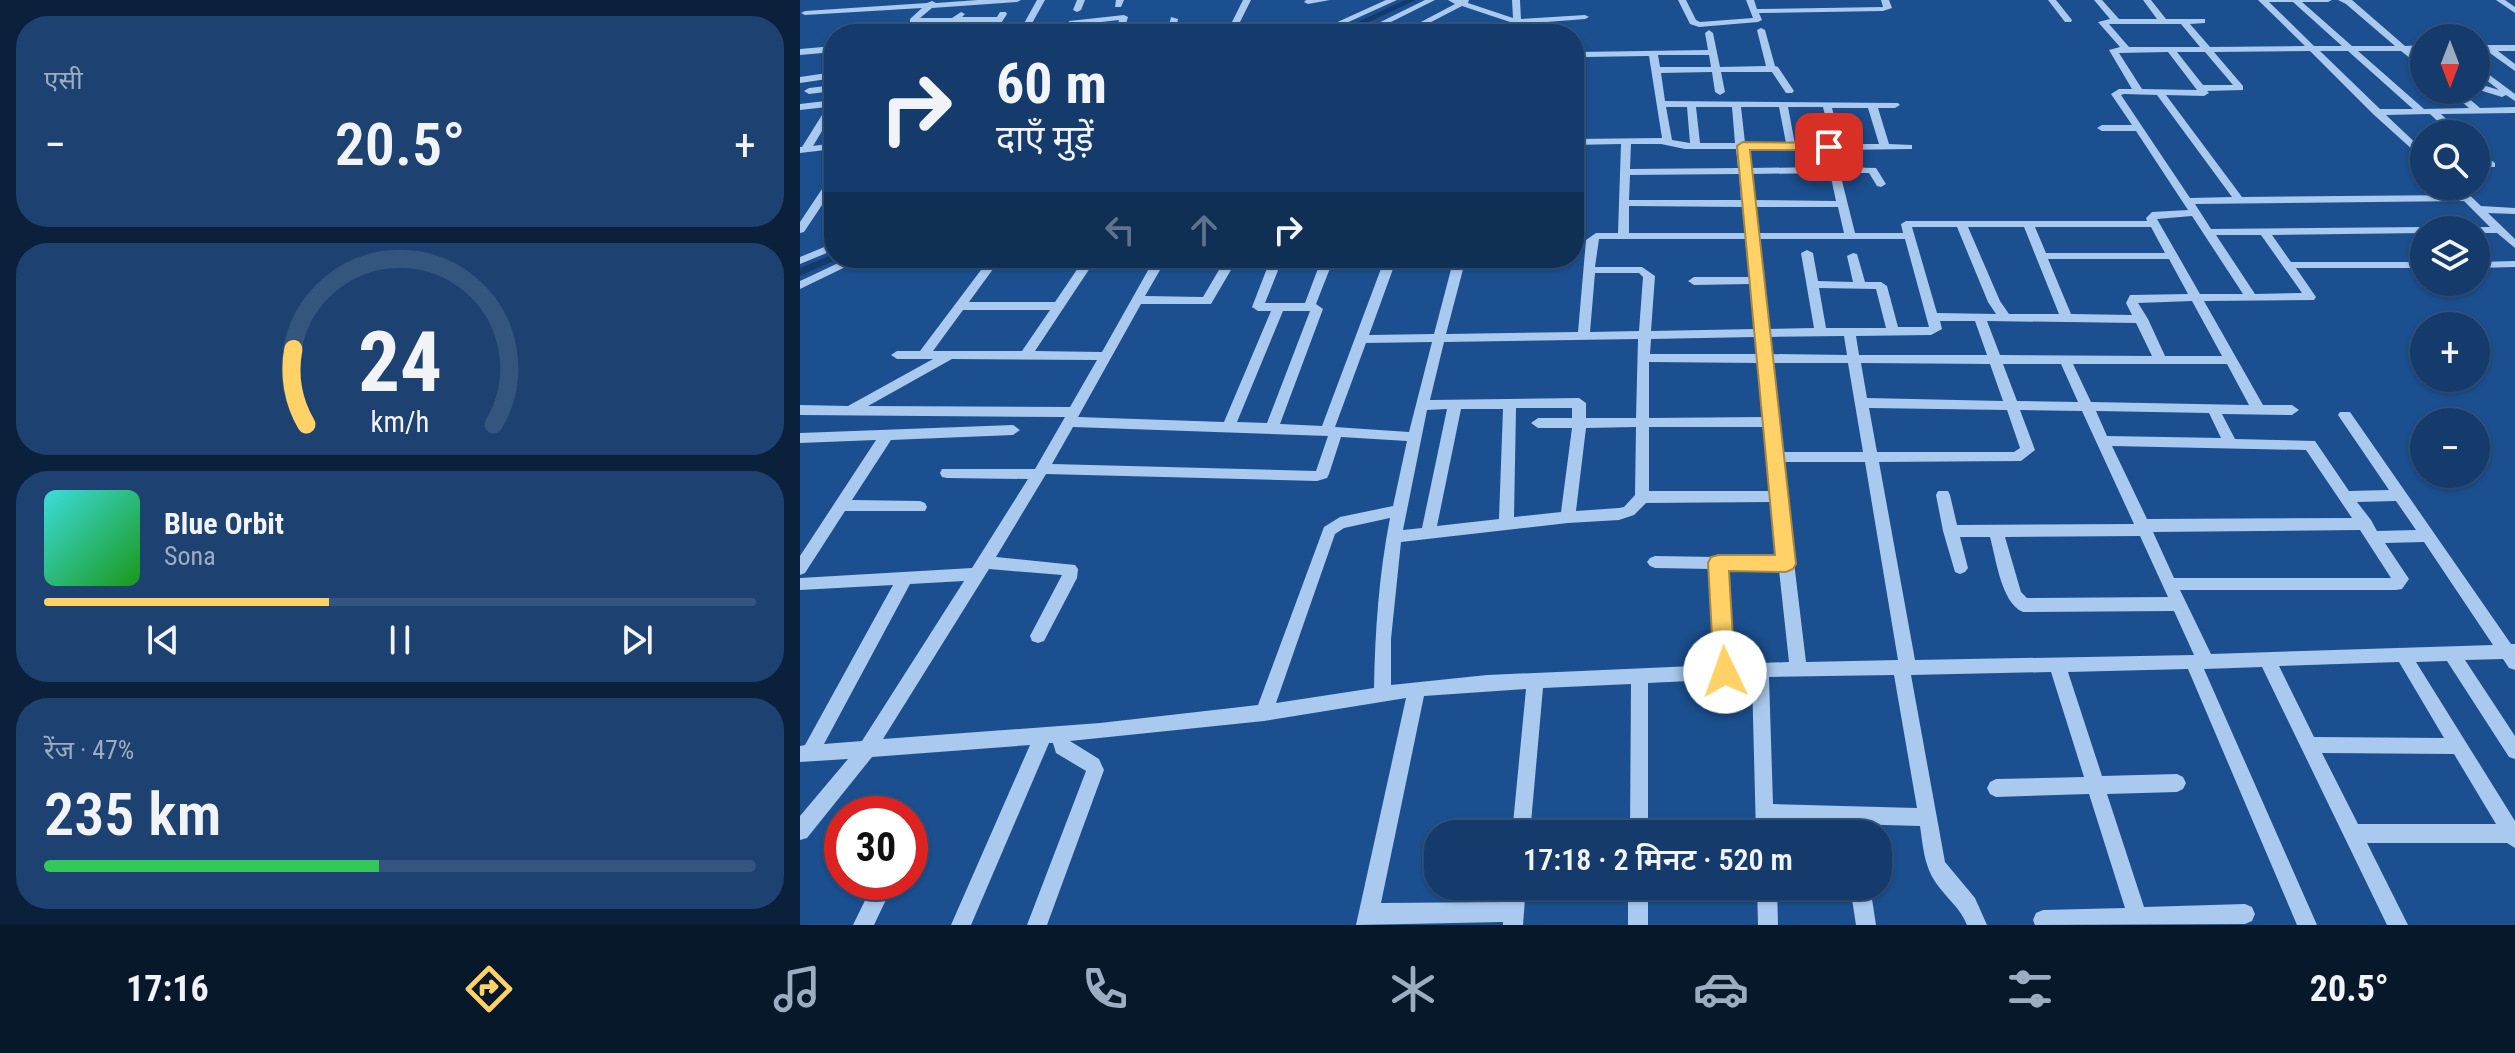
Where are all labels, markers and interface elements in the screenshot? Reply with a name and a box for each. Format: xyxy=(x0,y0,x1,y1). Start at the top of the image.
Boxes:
north arrow xyxy=(2410,24,2490,104)
map controls xyxy=(2410,24,2490,488)
text: 60 m xyxy=(996,51,1107,117)
icon: right xyxy=(864,56,968,160)
text: एसी xyxy=(44,65,83,95)
text: 20.5° xyxy=(335,109,465,180)
pin xyxy=(1795,113,1863,181)
text: दाएँ मुड़ें xyxy=(996,118,1093,160)
text: − xyxy=(44,119,66,171)
text: + xyxy=(734,119,756,171)
button: search xyxy=(2410,120,2490,200)
icon: arrive xyxy=(1807,125,1851,169)
icon: left xyxy=(1098,208,1142,252)
icon: ahead xyxy=(1182,208,1226,252)
icon: right xyxy=(1266,208,1310,252)
button: layers xyxy=(2410,216,2490,296)
button: + xyxy=(2410,312,2490,392)
text: 24 xyxy=(358,313,442,410)
text: km/h xyxy=(371,405,429,439)
button: − xyxy=(2410,408,2490,488)
text: Blue Orbit xyxy=(164,506,284,541)
text: Sona xyxy=(164,541,216,571)
icon: previous xyxy=(141,618,185,662)
icon: pause xyxy=(378,618,422,662)
icon: next xyxy=(615,618,659,662)
position arrow xyxy=(1683,630,1767,714)
text: रेंज · 47% xyxy=(44,735,134,765)
text: 235 km xyxy=(44,779,221,850)
speed limit sign: 30 xyxy=(824,796,928,900)
text: 17:18 · 2 मिनट · 520 m xyxy=(1523,842,1793,877)
icon: directions xyxy=(461,961,517,1017)
icon: music xyxy=(769,961,825,1017)
icon: phone xyxy=(1077,961,1133,1017)
icon: climate xyxy=(1385,961,1441,1017)
icon: car xyxy=(1693,961,1749,1017)
icon: filters xyxy=(2002,961,2058,1017)
text: 17:16 xyxy=(126,968,209,1010)
text: 20.5° xyxy=(2310,968,2389,1010)

